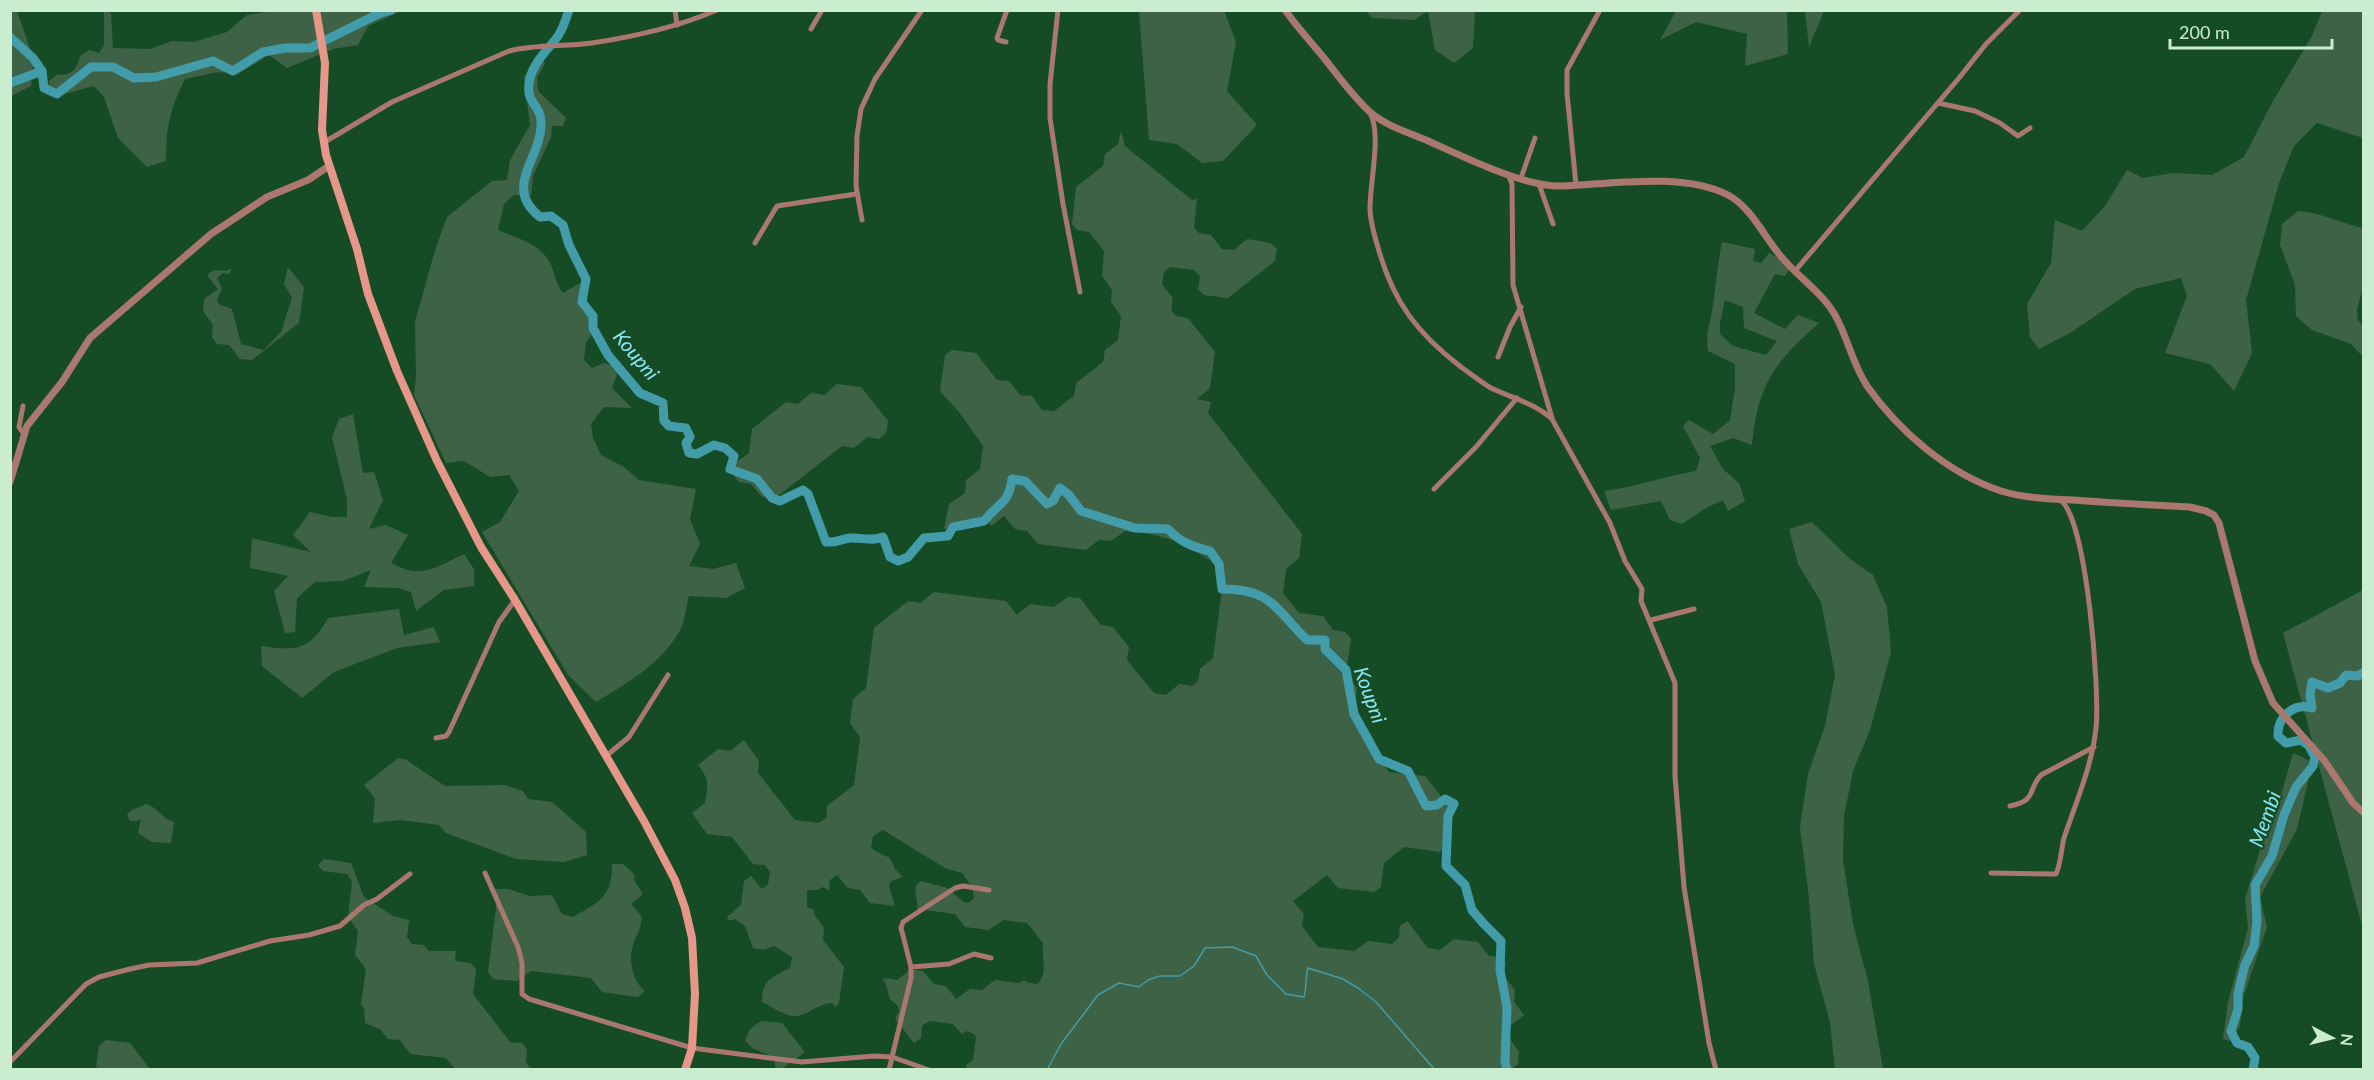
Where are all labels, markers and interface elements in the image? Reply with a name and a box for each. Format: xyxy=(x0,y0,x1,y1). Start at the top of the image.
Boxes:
scale bar xyxy=(2170,12,2332,50)
text: 200 m xyxy=(2179,21,2230,43)
water label: Koupni xyxy=(609,324,665,385)
water label: Koupni xyxy=(1350,663,1392,727)
water label: Membi xyxy=(2243,787,2285,850)
north arrow xyxy=(2302,1008,2362,1068)
text: N xyxy=(2337,1033,2358,1047)

